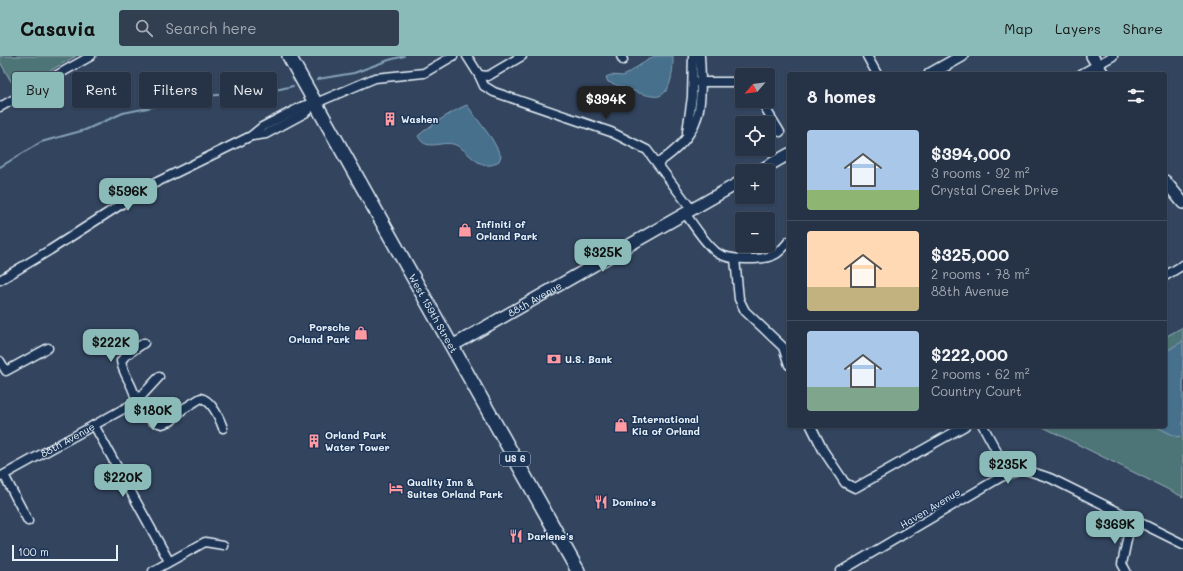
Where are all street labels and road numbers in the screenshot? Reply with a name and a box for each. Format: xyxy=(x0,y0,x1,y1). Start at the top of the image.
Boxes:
street label: West 159th Street xyxy=(406,271,461,355)
street label: 88th Avenue xyxy=(505,278,564,320)
street label: 88th Avenue xyxy=(38,419,97,460)
road number: US 6 xyxy=(500,452,530,466)
street label: Haven Avenue xyxy=(897,484,963,532)

